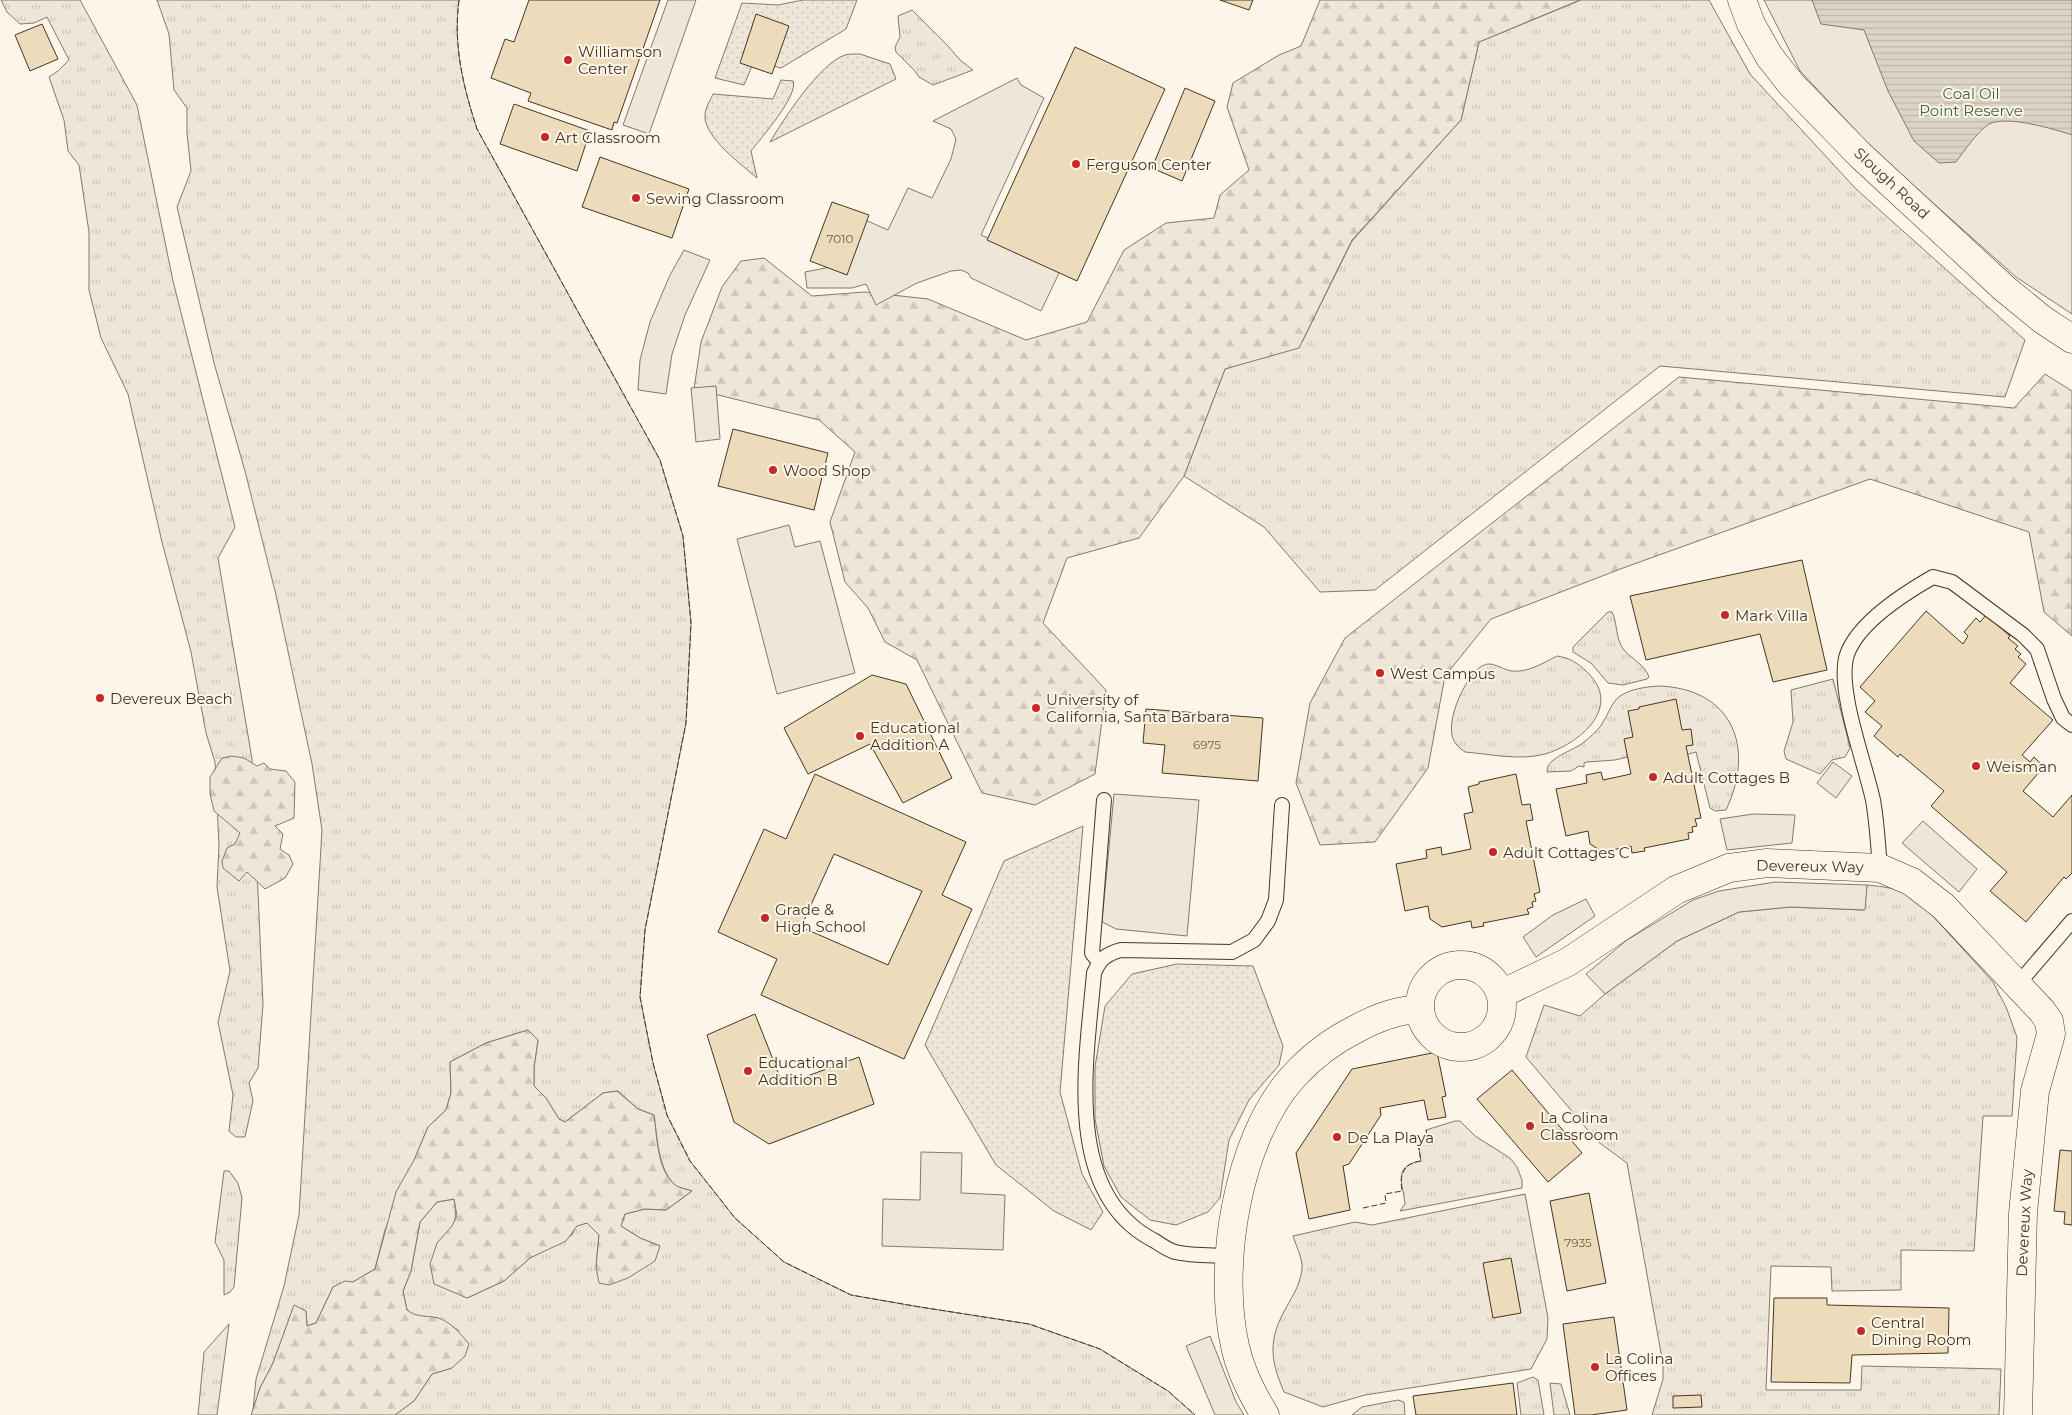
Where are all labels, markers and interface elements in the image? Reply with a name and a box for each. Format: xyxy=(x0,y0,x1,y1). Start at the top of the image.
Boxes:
place label: Williamson Center xyxy=(578,42,662,78)
marker: Williamson Center xyxy=(562,54,574,66)
park label: Coal Oil Point Reserve xyxy=(1919,84,2023,120)
place label: Art Classroom xyxy=(555,128,661,147)
marker: Art Classroom xyxy=(539,131,551,143)
street label: Slough Road xyxy=(1850,143,1934,223)
place label: Ferguson Center xyxy=(1086,155,1212,174)
marker: Ferguson Center xyxy=(1070,158,1082,170)
place label: Sewing Classroom xyxy=(646,189,784,208)
marker: Sewing Classroom xyxy=(630,192,642,204)
house number: 7010 xyxy=(826,231,854,246)
place label: Wood Shop xyxy=(783,461,871,480)
marker: Wood Shop xyxy=(767,464,779,476)
place label: Mark Villa xyxy=(1735,606,1808,625)
marker: Mark Villa xyxy=(1719,609,1731,621)
place label: West Campus xyxy=(1390,664,1495,683)
marker: West Campus xyxy=(1374,667,1386,679)
place label: Devereux Beach xyxy=(110,689,233,708)
place label: University of California, Santa Barbara xyxy=(1046,690,1230,726)
marker: Devereux Beach xyxy=(94,692,106,704)
marker: University of California, Santa Barbara xyxy=(1030,702,1042,714)
place label: Educational Addition A xyxy=(870,718,960,754)
marker: Educational Addition A xyxy=(854,730,866,742)
house number: 6975 xyxy=(1193,737,1221,752)
place label: Weisman xyxy=(1986,757,2057,776)
marker: Weisman xyxy=(1970,760,1982,772)
place label: Adult Cottages B xyxy=(1663,768,1790,787)
marker: Adult Cottages B xyxy=(1647,771,1659,783)
place label: Adult Cottages C xyxy=(1503,843,1630,862)
marker: Adult Cottages C xyxy=(1487,846,1499,858)
street label: Devereux Way xyxy=(1756,856,1865,876)
place label: Grade & High School xyxy=(775,900,866,936)
marker: Grade & High School xyxy=(759,912,771,924)
place label: Educational Addition B xyxy=(758,1053,848,1089)
marker: Educational Addition B xyxy=(742,1065,754,1077)
place label: La Colina Classroom xyxy=(1540,1108,1619,1144)
marker: La Colina Classroom xyxy=(1524,1120,1536,1132)
place label: De La Playa xyxy=(1347,1128,1434,1147)
marker: De La Playa xyxy=(1331,1131,1343,1143)
street label: Devereux Way xyxy=(2012,1168,2036,1277)
house number: 7935 xyxy=(1564,1235,1592,1250)
place label: Central Dining Room xyxy=(1871,1313,1972,1349)
marker: Central Dining Room xyxy=(1855,1325,1867,1337)
place label: La Colina Offices xyxy=(1605,1349,1673,1385)
marker: La Colina Offices xyxy=(1589,1361,1601,1373)

